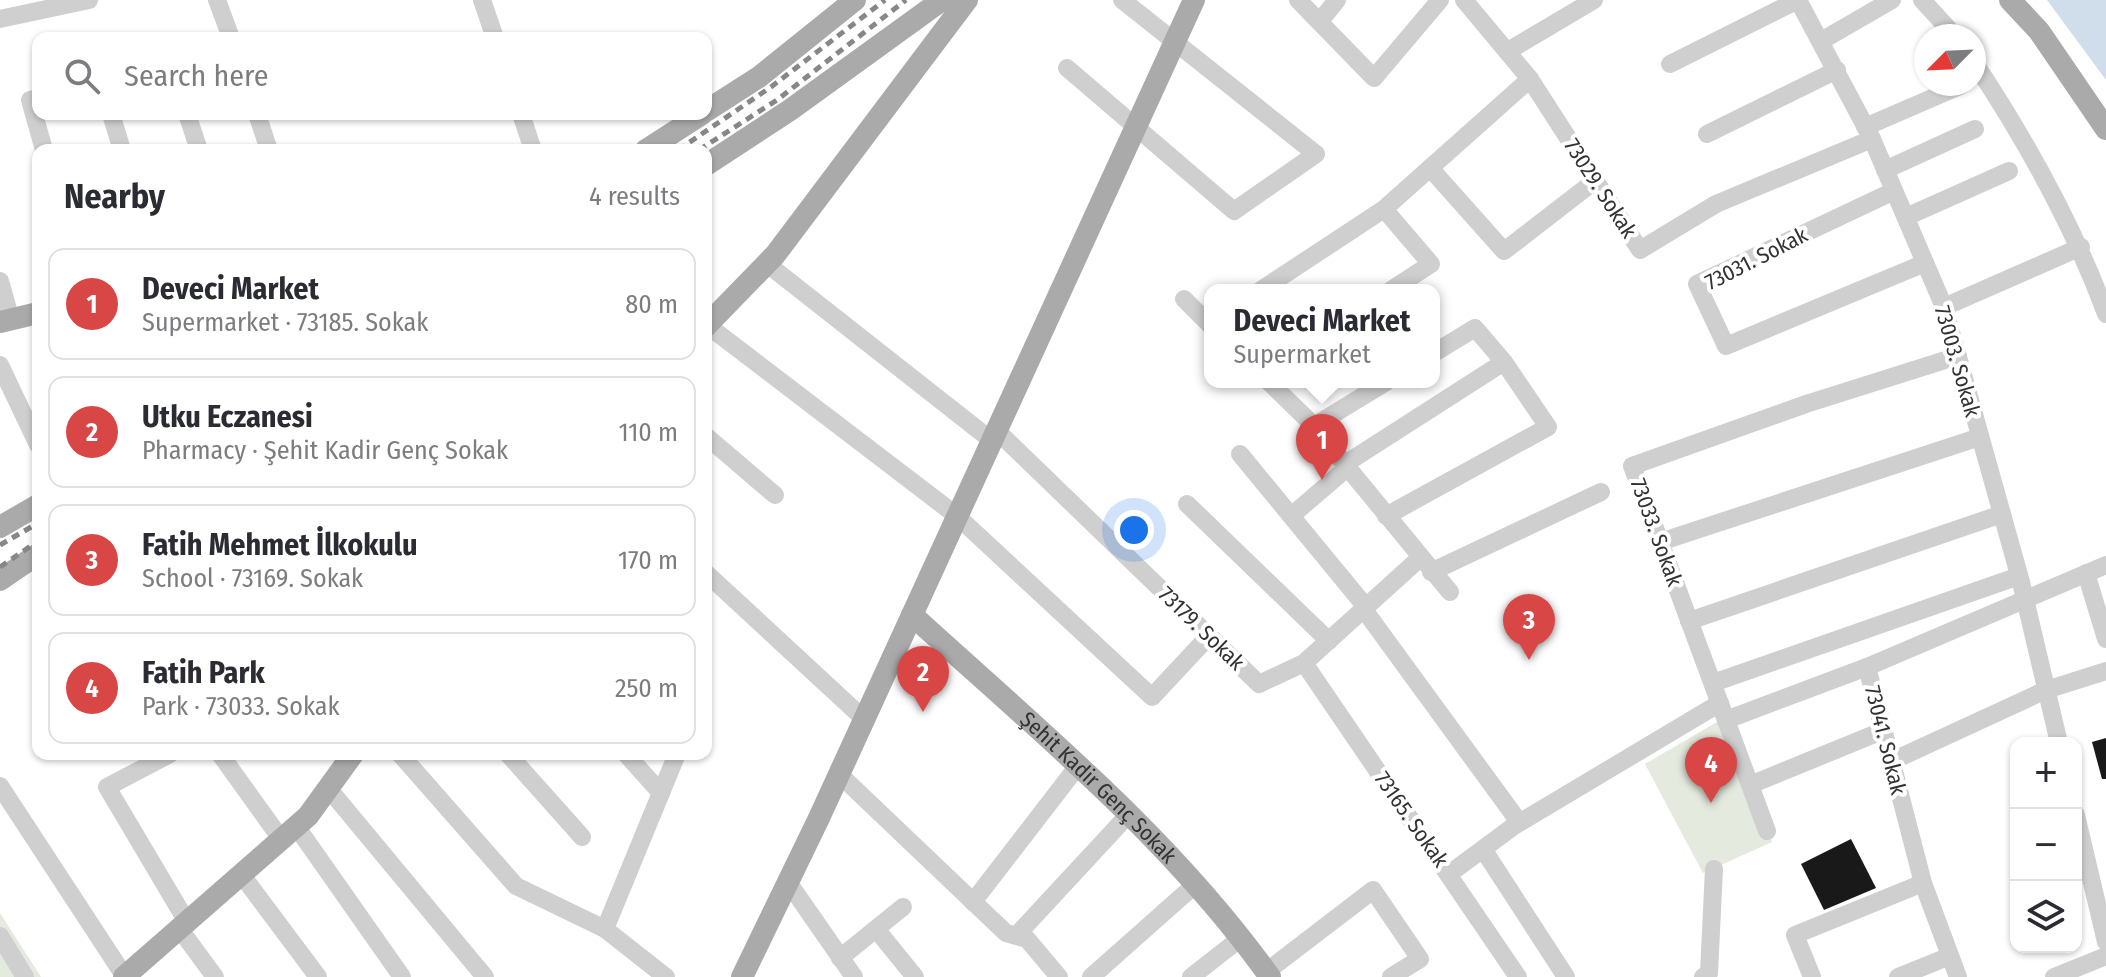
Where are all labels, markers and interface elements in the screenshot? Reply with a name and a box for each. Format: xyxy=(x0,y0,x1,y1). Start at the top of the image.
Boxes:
north arrow xyxy=(1914,24,1986,96)
search box xyxy=(32,32,712,120)
icon: search xyxy=(60,54,104,98)
text: Search here xyxy=(124,58,269,94)
street label: 73029. Sokak xyxy=(1558,133,1643,244)
text: Nearby xyxy=(64,176,165,217)
text: 4 results xyxy=(589,181,680,212)
street label: 73031. Sokak xyxy=(1701,221,1813,296)
text: Deveci Market xyxy=(142,271,319,307)
popup xyxy=(1204,284,1440,388)
text: 1 xyxy=(87,289,98,320)
text: 80 m xyxy=(625,289,678,320)
street label: 73003. Sokak xyxy=(1929,302,1986,421)
text: Deveci Market xyxy=(1233,303,1411,339)
text: Supermarket · 73185. Sokak xyxy=(142,307,428,338)
text: Supermarket xyxy=(1233,339,1371,370)
text: Utku Eczanesi xyxy=(142,399,313,435)
pin: 1 xyxy=(1296,414,1348,480)
text: 2 xyxy=(86,417,98,448)
text: 110 m xyxy=(618,417,678,448)
text: Pharmacy · Şehit Kadir Genç Sokak xyxy=(142,435,508,466)
street label: 73033. Sokak xyxy=(1625,474,1689,591)
your location xyxy=(1114,510,1154,550)
text: Fatih Mehmet İlkokulu xyxy=(142,527,418,563)
text: 3 xyxy=(86,545,98,576)
text: 170 m xyxy=(618,545,678,576)
text: School · 73169. Sokak xyxy=(142,563,363,594)
street label: 73179. Sokak xyxy=(1153,581,1251,677)
pin: 3 xyxy=(1503,594,1555,660)
pin: 2 xyxy=(897,646,949,712)
text: Fatih Park xyxy=(142,655,265,691)
text: 4 xyxy=(85,673,99,704)
text: 250 m xyxy=(615,673,678,704)
street label: 73041. Sokak xyxy=(1859,683,1912,798)
text: Park · 73033. Sokak xyxy=(142,691,340,722)
street label: Şehit Kadir Genç Sokak xyxy=(1015,706,1183,869)
pin: 4 xyxy=(1685,737,1737,803)
map controls xyxy=(2010,737,2082,953)
button: + xyxy=(2010,737,2082,809)
street label: 73165. Sokak xyxy=(1369,766,1455,873)
button: − xyxy=(2010,809,2082,881)
button: layers xyxy=(2010,881,2082,953)

